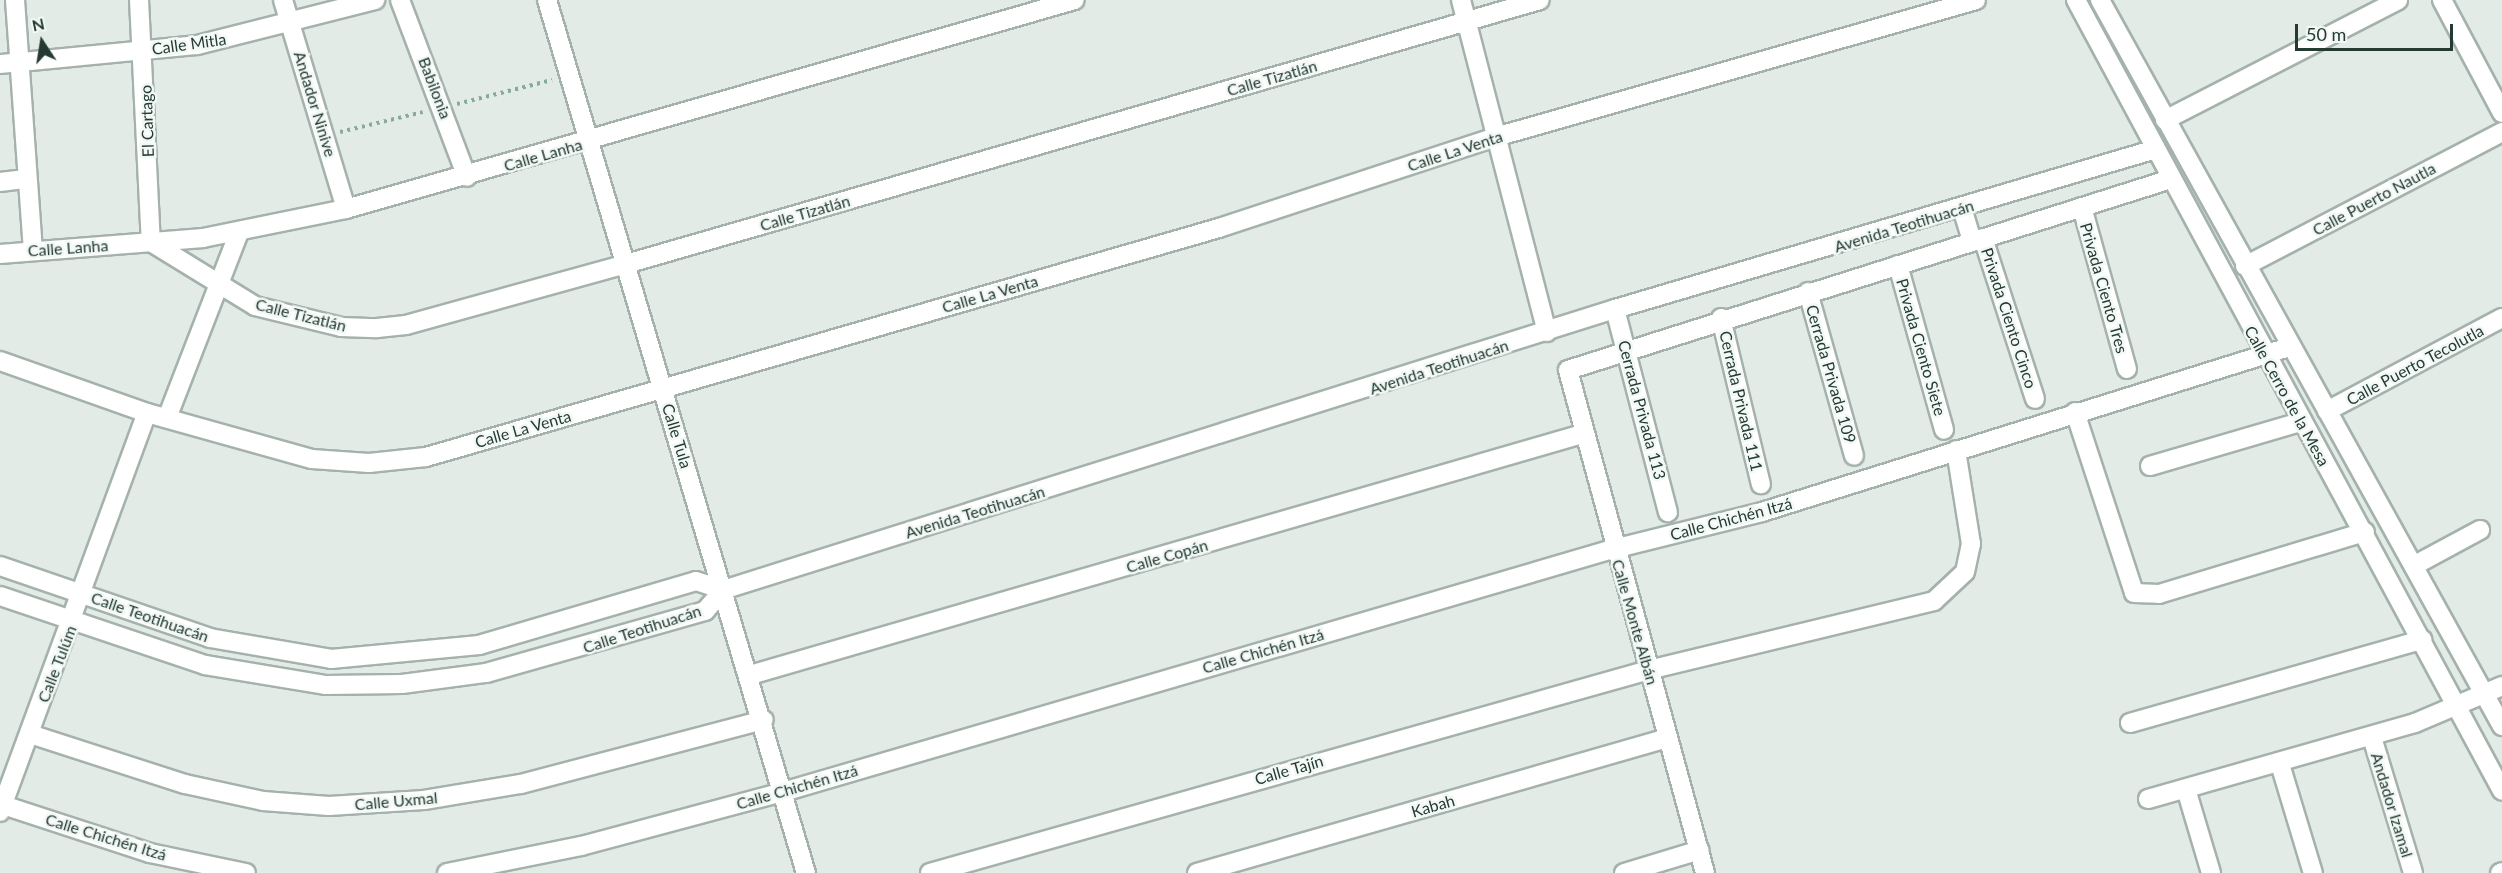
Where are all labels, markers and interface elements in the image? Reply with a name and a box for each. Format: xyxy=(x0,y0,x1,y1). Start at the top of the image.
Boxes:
north arrow xyxy=(12,12,72,72)
scale bar xyxy=(2298,12,2456,50)
text: N xyxy=(30,13,46,34)
text: 50 m xyxy=(2306,23,2346,45)
street label: Calle Mitla xyxy=(151,29,227,59)
street label: Andador Ninive xyxy=(290,49,340,159)
street label: Babilonia xyxy=(414,54,456,122)
street label: Calle Tizatlán xyxy=(1224,56,1320,100)
street label: El Cartago xyxy=(136,84,158,158)
street label: Calle La Venta xyxy=(1405,126,1505,176)
street label: Calle Lanha xyxy=(502,135,584,175)
street label: Calle Puerto Nautla xyxy=(2309,158,2439,240)
street label: Calle Tizatlán xyxy=(757,191,853,235)
street label: Avenida Teotihuacán xyxy=(1832,196,1976,256)
street label: Privada Ciento Tres xyxy=(2076,220,2132,356)
street label: Calle Lanha xyxy=(27,236,109,260)
street label: Privada Ciento Cinco xyxy=(1977,245,2041,391)
street label: Calle La Venta xyxy=(939,271,1041,317)
street label: Privada Ciento Siete xyxy=(1892,276,1950,418)
street label: Calle Tizatlán xyxy=(253,294,349,336)
street label: Cerrada Privada 109 xyxy=(1802,302,1860,446)
street label: Calle Puerto Tecolutla xyxy=(2343,321,2487,409)
street label: Calle Cerro de la Mesa xyxy=(2240,322,2334,470)
street label: Cerrada Privada 111 xyxy=(1716,329,1766,473)
street label: Avenida Teotihuacán xyxy=(1367,335,1511,399)
street label: Cerrada Privada 113 xyxy=(1614,338,1670,482)
street label: Calle Tula xyxy=(658,401,696,471)
street label: Calle La Venta xyxy=(472,406,574,452)
street label: Avenida Teotihuacán xyxy=(903,482,1047,542)
street label: Calle Chichén Itzá xyxy=(1668,493,1794,545)
street label: Calle Copán xyxy=(1124,535,1210,577)
street label: Calle Monte Albán xyxy=(1608,557,1662,687)
street label: Calle Teotihuacán xyxy=(88,588,212,646)
street label: Calle Teotihuacán xyxy=(580,601,704,657)
street label: Calle Tulúm xyxy=(33,623,81,705)
street label: Calle Chichén Itzá xyxy=(1200,624,1326,678)
street label: Andador Izamal xyxy=(2367,750,2417,860)
street label: Calle Tajín xyxy=(1252,751,1326,789)
street label: Calle Chichén Itzá xyxy=(734,760,860,814)
street label: Calle Uxmal xyxy=(354,788,438,814)
street label: Kabah xyxy=(1409,791,1457,821)
street label: Calle Chichén Itzá xyxy=(43,809,169,865)

